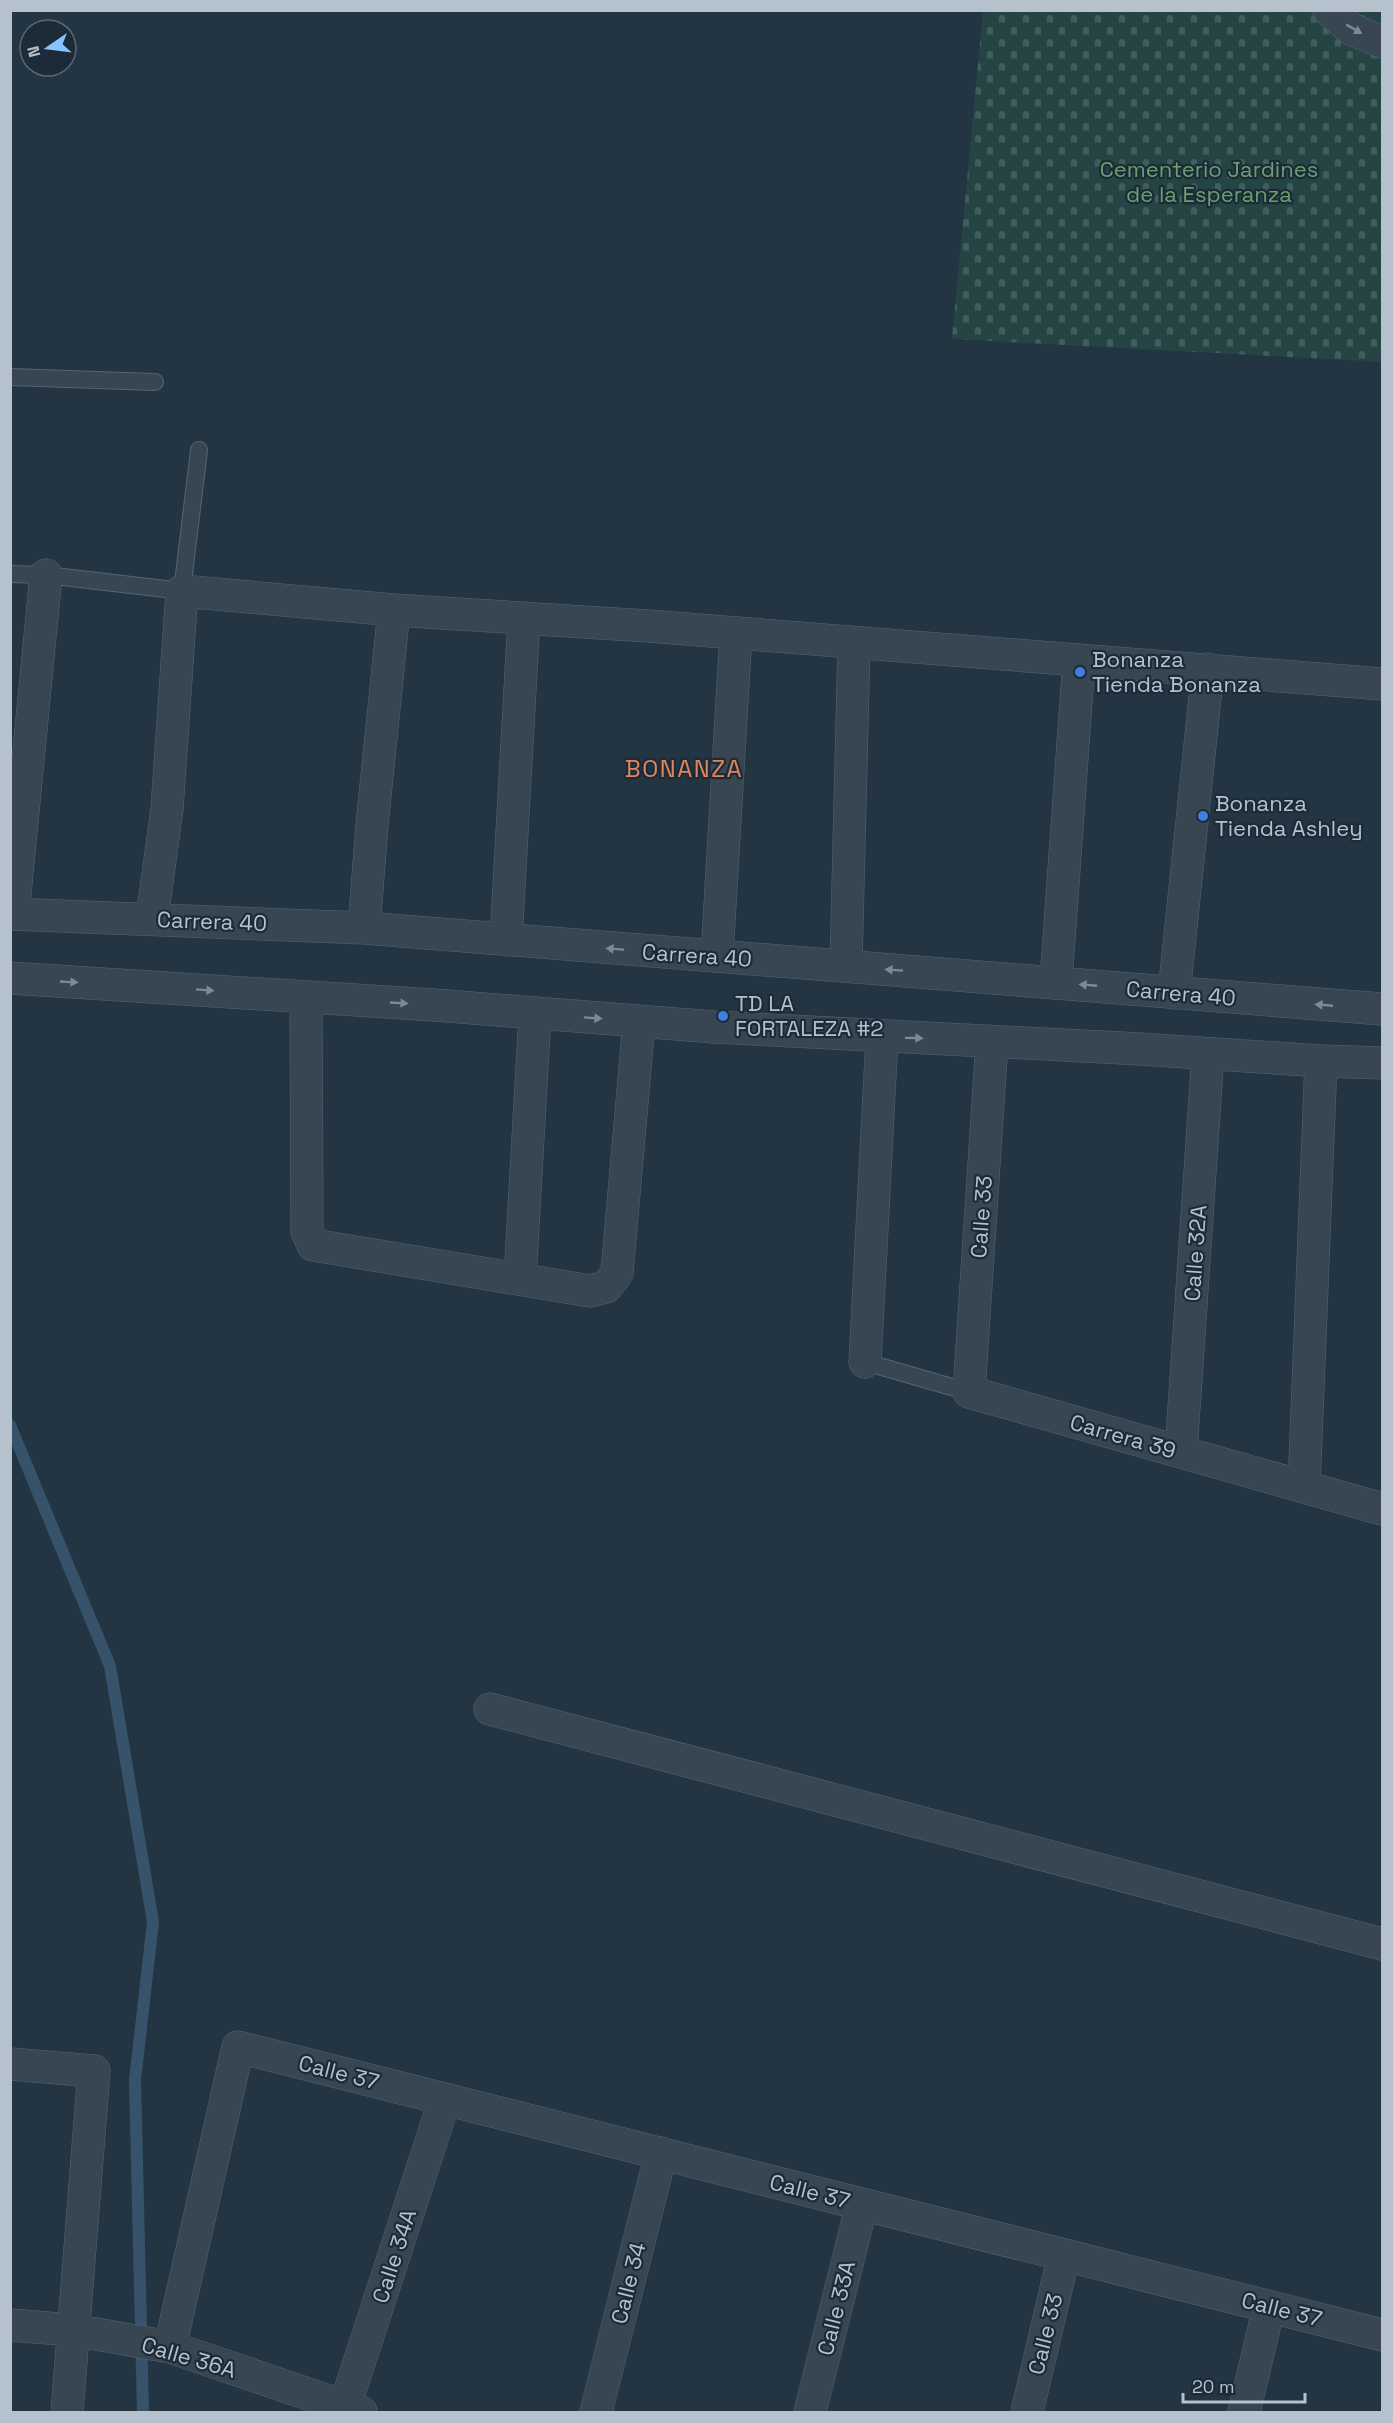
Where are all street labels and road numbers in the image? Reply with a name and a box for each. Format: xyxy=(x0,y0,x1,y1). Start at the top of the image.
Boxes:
street label: Carrera 40 xyxy=(157,905,267,937)
street label: Carrera 40 xyxy=(641,937,753,973)
street label: Carrera 40 xyxy=(1125,974,1237,1012)
street label: Calle 33 xyxy=(964,1175,998,1259)
street label: Calle 32A xyxy=(1178,1204,1212,1302)
street label: Carrera 39 xyxy=(1067,1408,1179,1464)
street label: Calle 37 xyxy=(296,2049,382,2095)
street label: Calle 37 xyxy=(767,2168,853,2214)
street label: Calle 34A xyxy=(366,2205,422,2307)
street label: Calle 34 xyxy=(604,2239,652,2327)
street label: Calle 33A xyxy=(811,2258,861,2358)
street label: Calle 37 xyxy=(1239,2286,1325,2332)
street label: Calle 33 xyxy=(1021,2290,1069,2378)
street label: Calle 36A xyxy=(139,2330,240,2384)

